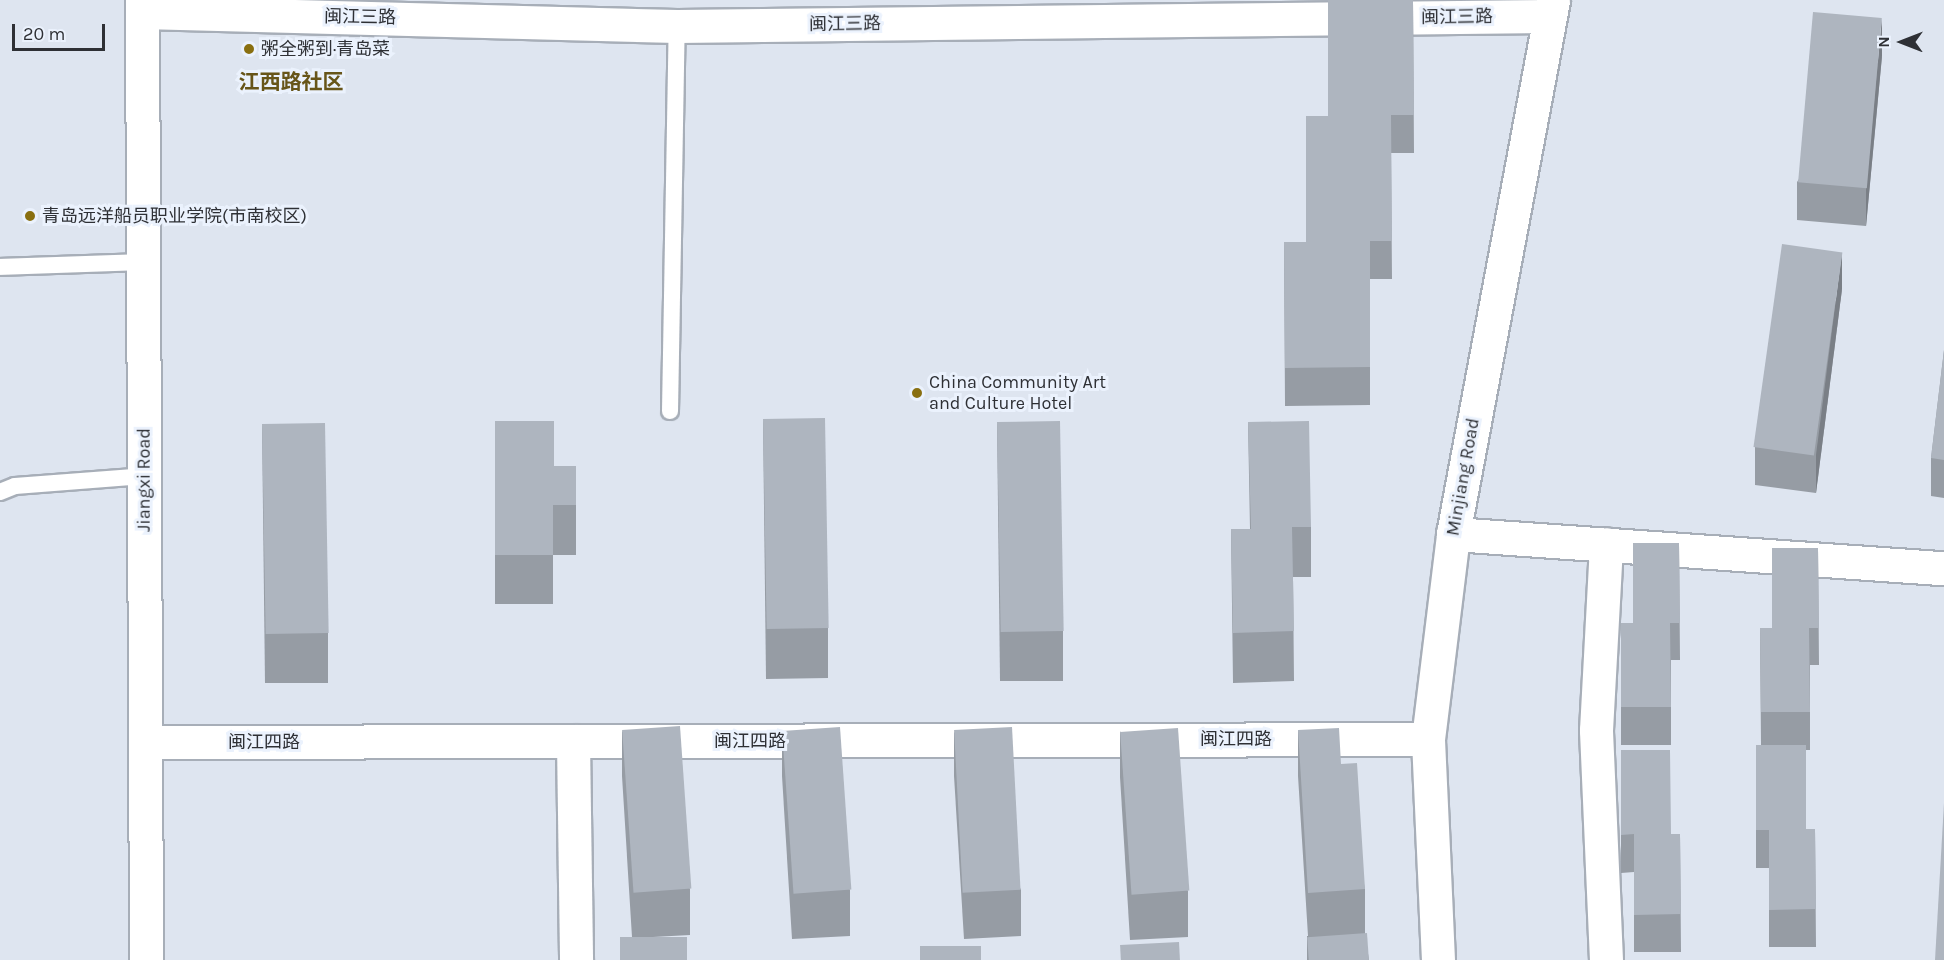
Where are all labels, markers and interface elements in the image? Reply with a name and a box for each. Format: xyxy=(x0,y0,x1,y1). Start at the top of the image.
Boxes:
street label: 闽江三路 xyxy=(324,6,396,28)
street label: 闽江三路 xyxy=(1421,6,1493,28)
scale bar xyxy=(15,12,108,50)
north arrow xyxy=(1872,12,1932,72)
street label: 闽江三路 xyxy=(809,13,881,35)
text: 20 m xyxy=(23,23,65,45)
text: N xyxy=(1874,36,1893,48)
place label: 粥全粥到·青岛菜 xyxy=(261,38,390,60)
marker: 粥全粥到·青岛菜 xyxy=(242,42,256,56)
district label: 江西路社区 xyxy=(239,69,343,95)
place label: 青岛远洋船员职业学院(市南校区) xyxy=(42,205,307,227)
marker: 青岛远洋船员职业学院(市南校区) xyxy=(23,209,37,223)
place label: China Community Art and Culture Hotel xyxy=(929,372,1106,415)
marker: China Community Art and Culture Hotel xyxy=(910,386,924,400)
street label: Minjiang Road xyxy=(1442,416,1484,538)
street label: Jiangxi Road xyxy=(133,428,155,532)
street label: 闽江四路 xyxy=(1200,728,1272,750)
street label: 闽江四路 xyxy=(714,730,786,752)
street label: 闽江四路 xyxy=(228,731,300,753)

